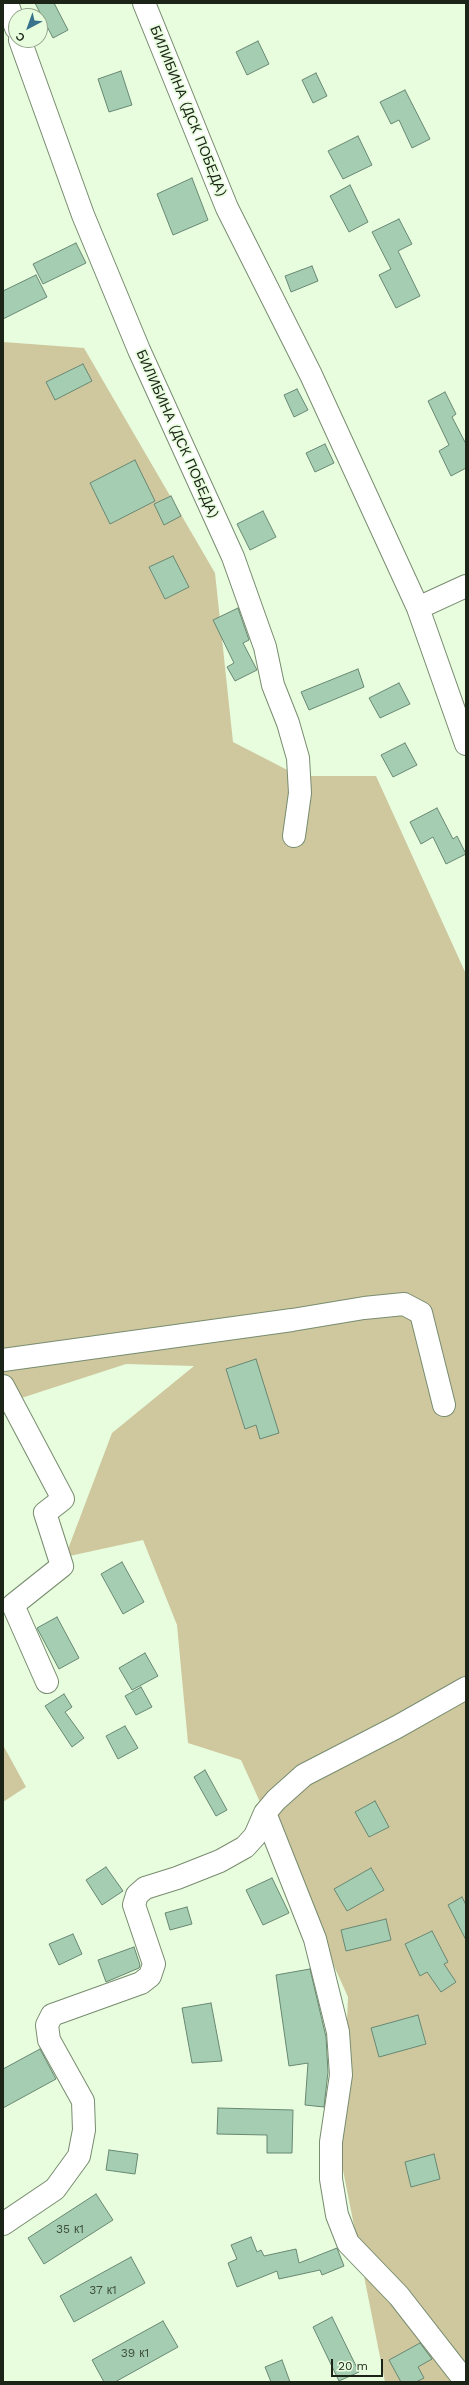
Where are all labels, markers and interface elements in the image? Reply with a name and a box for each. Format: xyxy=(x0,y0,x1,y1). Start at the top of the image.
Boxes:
north arrow xyxy=(8,8,48,48)
street label: БИЛИБИНА (ДСК ПОБЕДА) xyxy=(146,23,230,199)
text: С xyxy=(13,29,28,44)
street label: БИЛИБИНА (ДСК ПОБЕДА) xyxy=(132,347,222,521)
house number: 35 к1 xyxy=(56,2222,84,2236)
house number: 37 к1 xyxy=(89,2283,117,2297)
house number: 39 к1 xyxy=(121,2346,149,2360)
scale bar xyxy=(333,2351,385,2377)
text: 20 m xyxy=(338,2359,368,2373)

